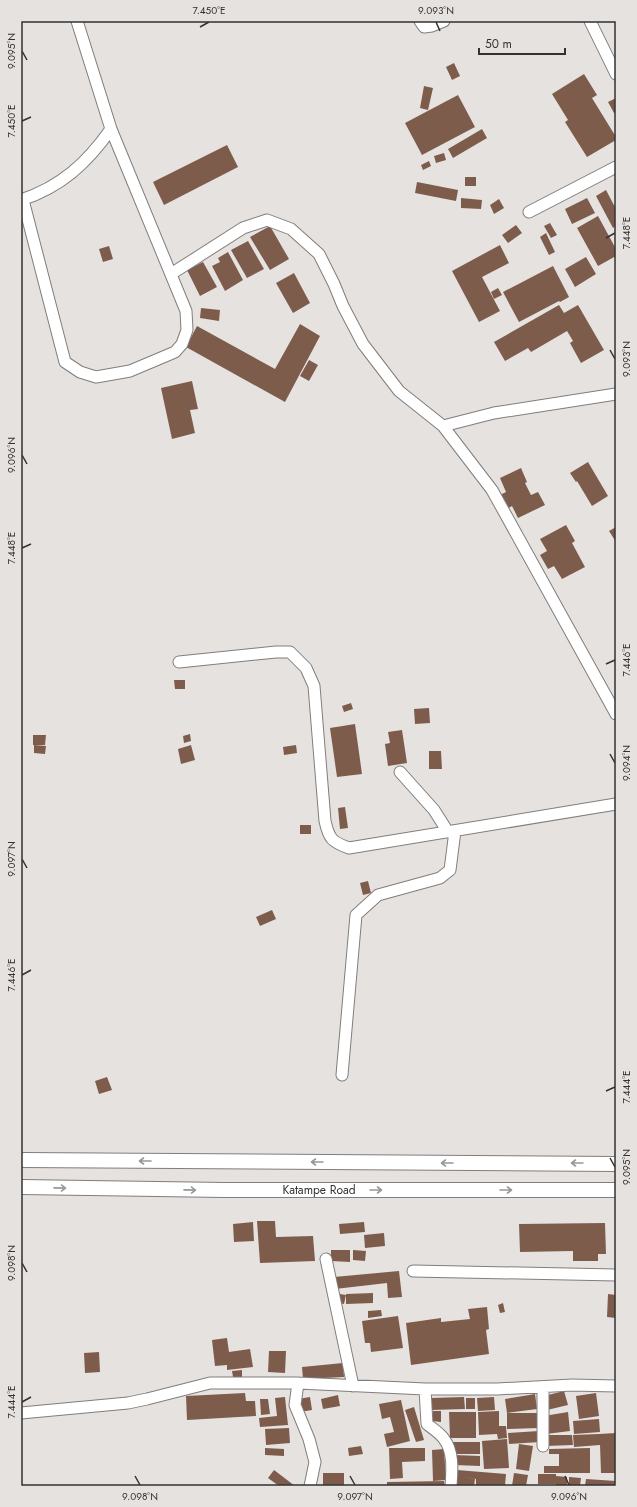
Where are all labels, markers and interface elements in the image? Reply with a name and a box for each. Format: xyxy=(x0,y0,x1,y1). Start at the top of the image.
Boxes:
text: 7.450°E xyxy=(193,3,226,18)
text: 9.093°N xyxy=(418,3,454,18)
scale bar xyxy=(479,30,565,56)
text: 9.095°N xyxy=(4,33,19,69)
text: 50 m xyxy=(485,35,512,53)
text: 7.450°E xyxy=(4,105,19,138)
text: 7.448°E xyxy=(619,217,634,249)
text: 9.093°N xyxy=(619,341,634,377)
text: 9.096°N xyxy=(4,437,19,473)
text: 7.448°E xyxy=(4,532,19,564)
text: 7.446°E xyxy=(619,644,634,676)
text: 9.094°N xyxy=(619,745,634,781)
text: 9.097°N xyxy=(4,841,19,877)
text: 7.446°E xyxy=(4,959,19,991)
text: 7.444°E xyxy=(619,1070,634,1104)
text: 9.095°N xyxy=(619,1149,634,1185)
one-way arrow xyxy=(139,1157,152,1165)
one-way arrow xyxy=(311,1158,324,1166)
one-way arrow xyxy=(441,1159,454,1167)
one-way arrow xyxy=(571,1159,584,1167)
street label: Katampe Road xyxy=(282,1181,356,1199)
one-way arrow xyxy=(53,1184,66,1191)
one-way arrow xyxy=(183,1186,196,1194)
one-way arrow xyxy=(369,1186,382,1194)
one-way arrow xyxy=(499,1186,512,1194)
text: 9.098°N xyxy=(4,1245,19,1281)
text: 7.444°E xyxy=(4,1385,19,1419)
text: 9.098°N xyxy=(122,1489,158,1504)
text: 9.097°N xyxy=(337,1489,373,1504)
text: 9.096°N xyxy=(551,1489,587,1504)

